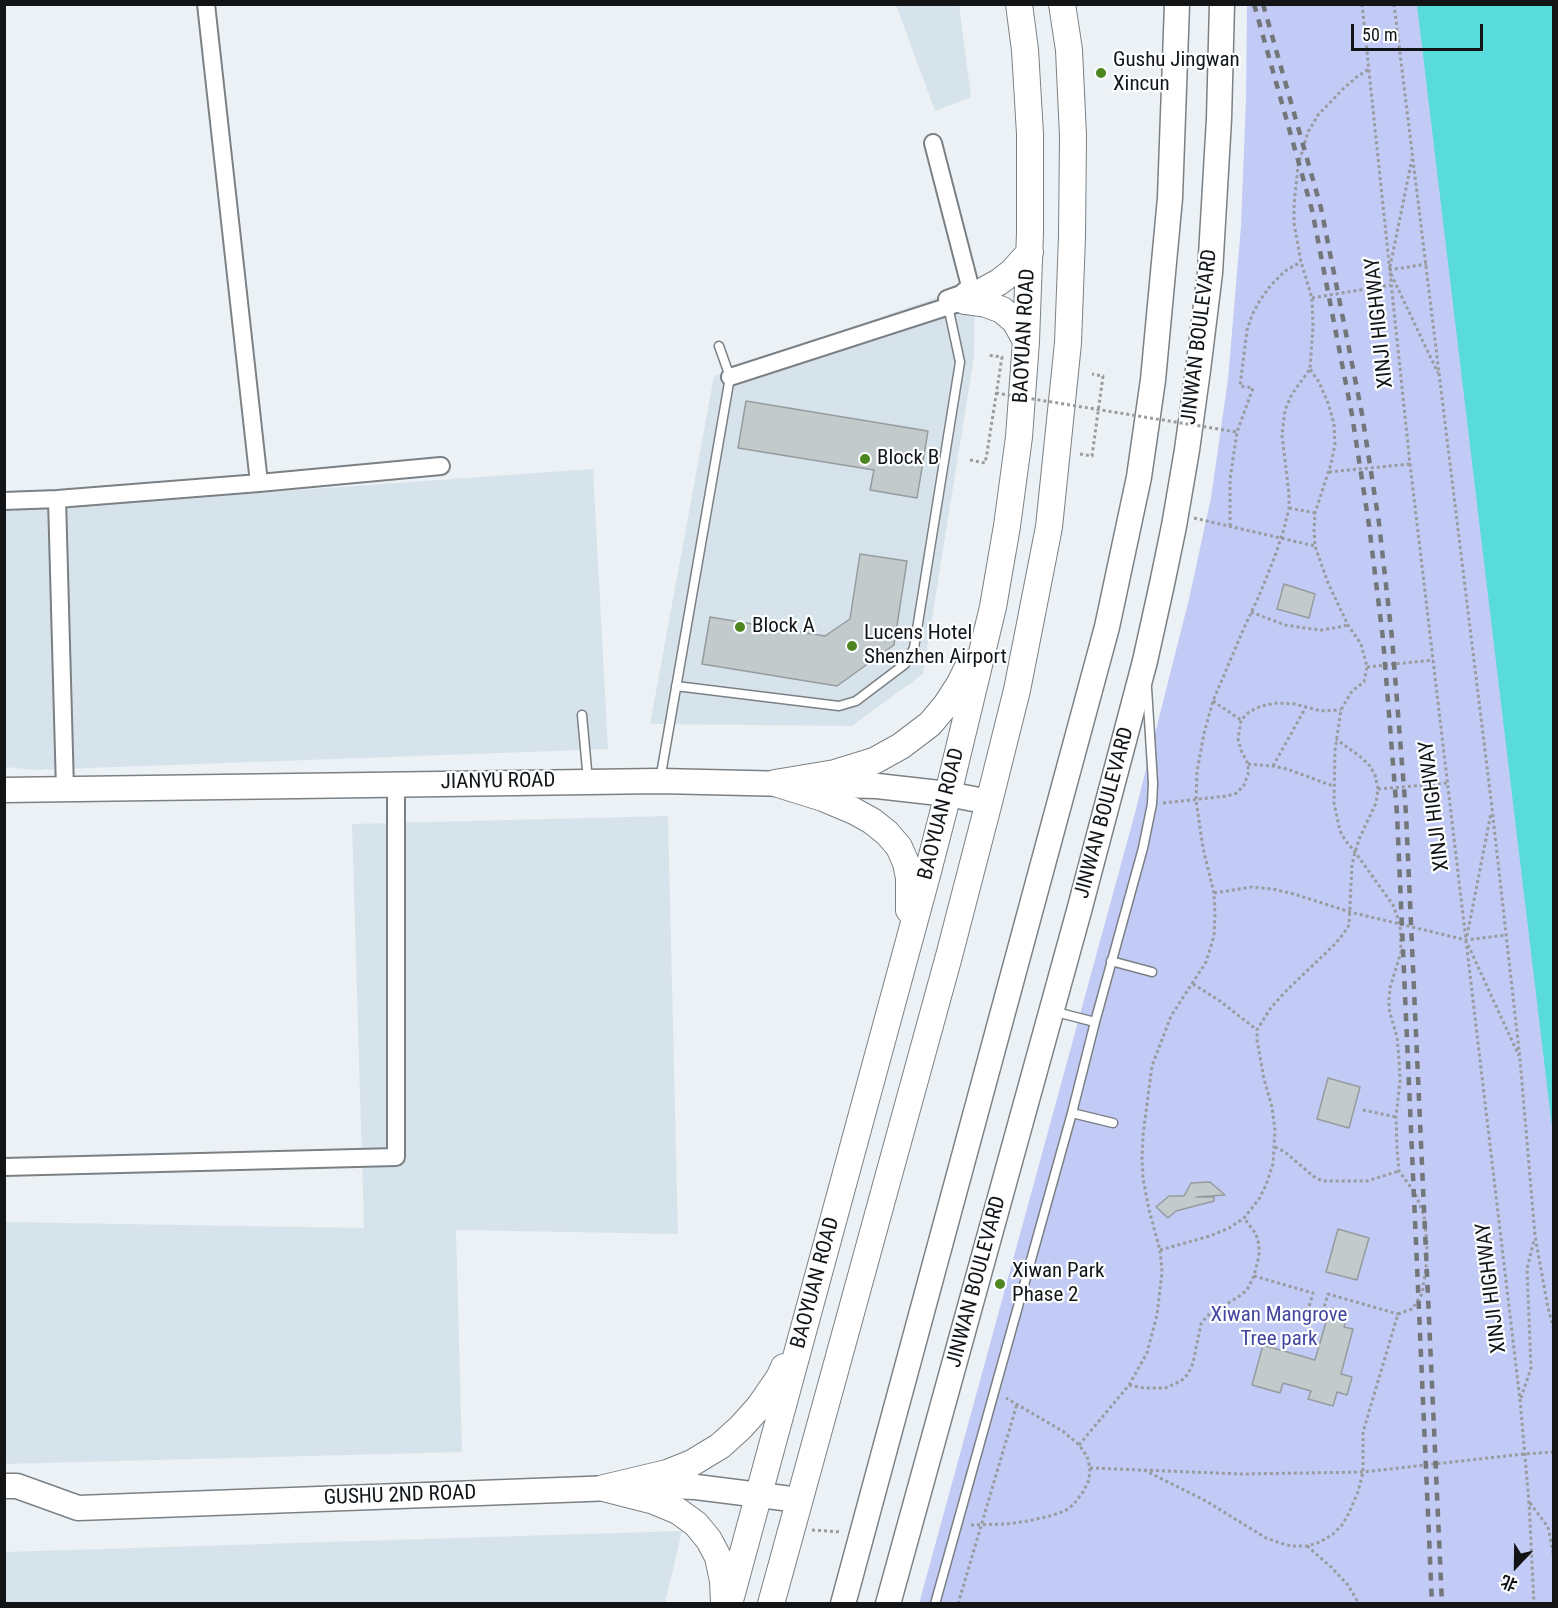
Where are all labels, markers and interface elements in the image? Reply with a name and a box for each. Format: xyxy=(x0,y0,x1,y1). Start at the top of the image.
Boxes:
scale bar xyxy=(1354,12,1486,50)
text: 50 m xyxy=(1362,24,1397,45)
place label: Gushu Jingwan Xincun xyxy=(1113,48,1240,98)
marker: Gushu Jingwan Xincun xyxy=(1094,66,1108,80)
street label: JINWAN BOULEVARD xyxy=(1177,248,1223,426)
street label: XINJI HIGHWAY xyxy=(1361,256,1399,390)
street label: BAOYUAN ROAD xyxy=(1009,268,1041,404)
place label: Block B xyxy=(877,446,939,472)
marker: Block B xyxy=(858,452,872,466)
place label: Block A xyxy=(752,614,815,640)
marker: Block A xyxy=(733,620,747,634)
place label: Lucens Hotel Shenzhen Airport xyxy=(864,621,1007,671)
marker: Lucens Hotel Shenzhen Airport xyxy=(845,639,859,653)
street label: JINWAN BOULEVARD xyxy=(1070,725,1140,901)
street label: XINJI HIGHWAY xyxy=(1414,739,1456,873)
street label: BAOYUAN ROAD xyxy=(913,746,971,882)
street label: JIANYU ROAD xyxy=(440,768,556,796)
street label: JINWAN BOULEVARD xyxy=(942,1194,1012,1370)
street label: BAOYUAN ROAD xyxy=(786,1215,846,1351)
street label: XINJI HIGHWAY xyxy=(1471,1221,1513,1355)
place label: Xiwan Park Phase 2 xyxy=(1012,1259,1105,1309)
marker: Xiwan Park Phase 2 xyxy=(993,1277,1007,1291)
park label: Xiwan Mangrove Tree park xyxy=(1211,1303,1347,1353)
street label: GUSHU 2ND ROAD xyxy=(323,1481,477,1511)
north arrow xyxy=(1486,1536,1546,1596)
text: 北 xyxy=(1498,1571,1520,1595)

